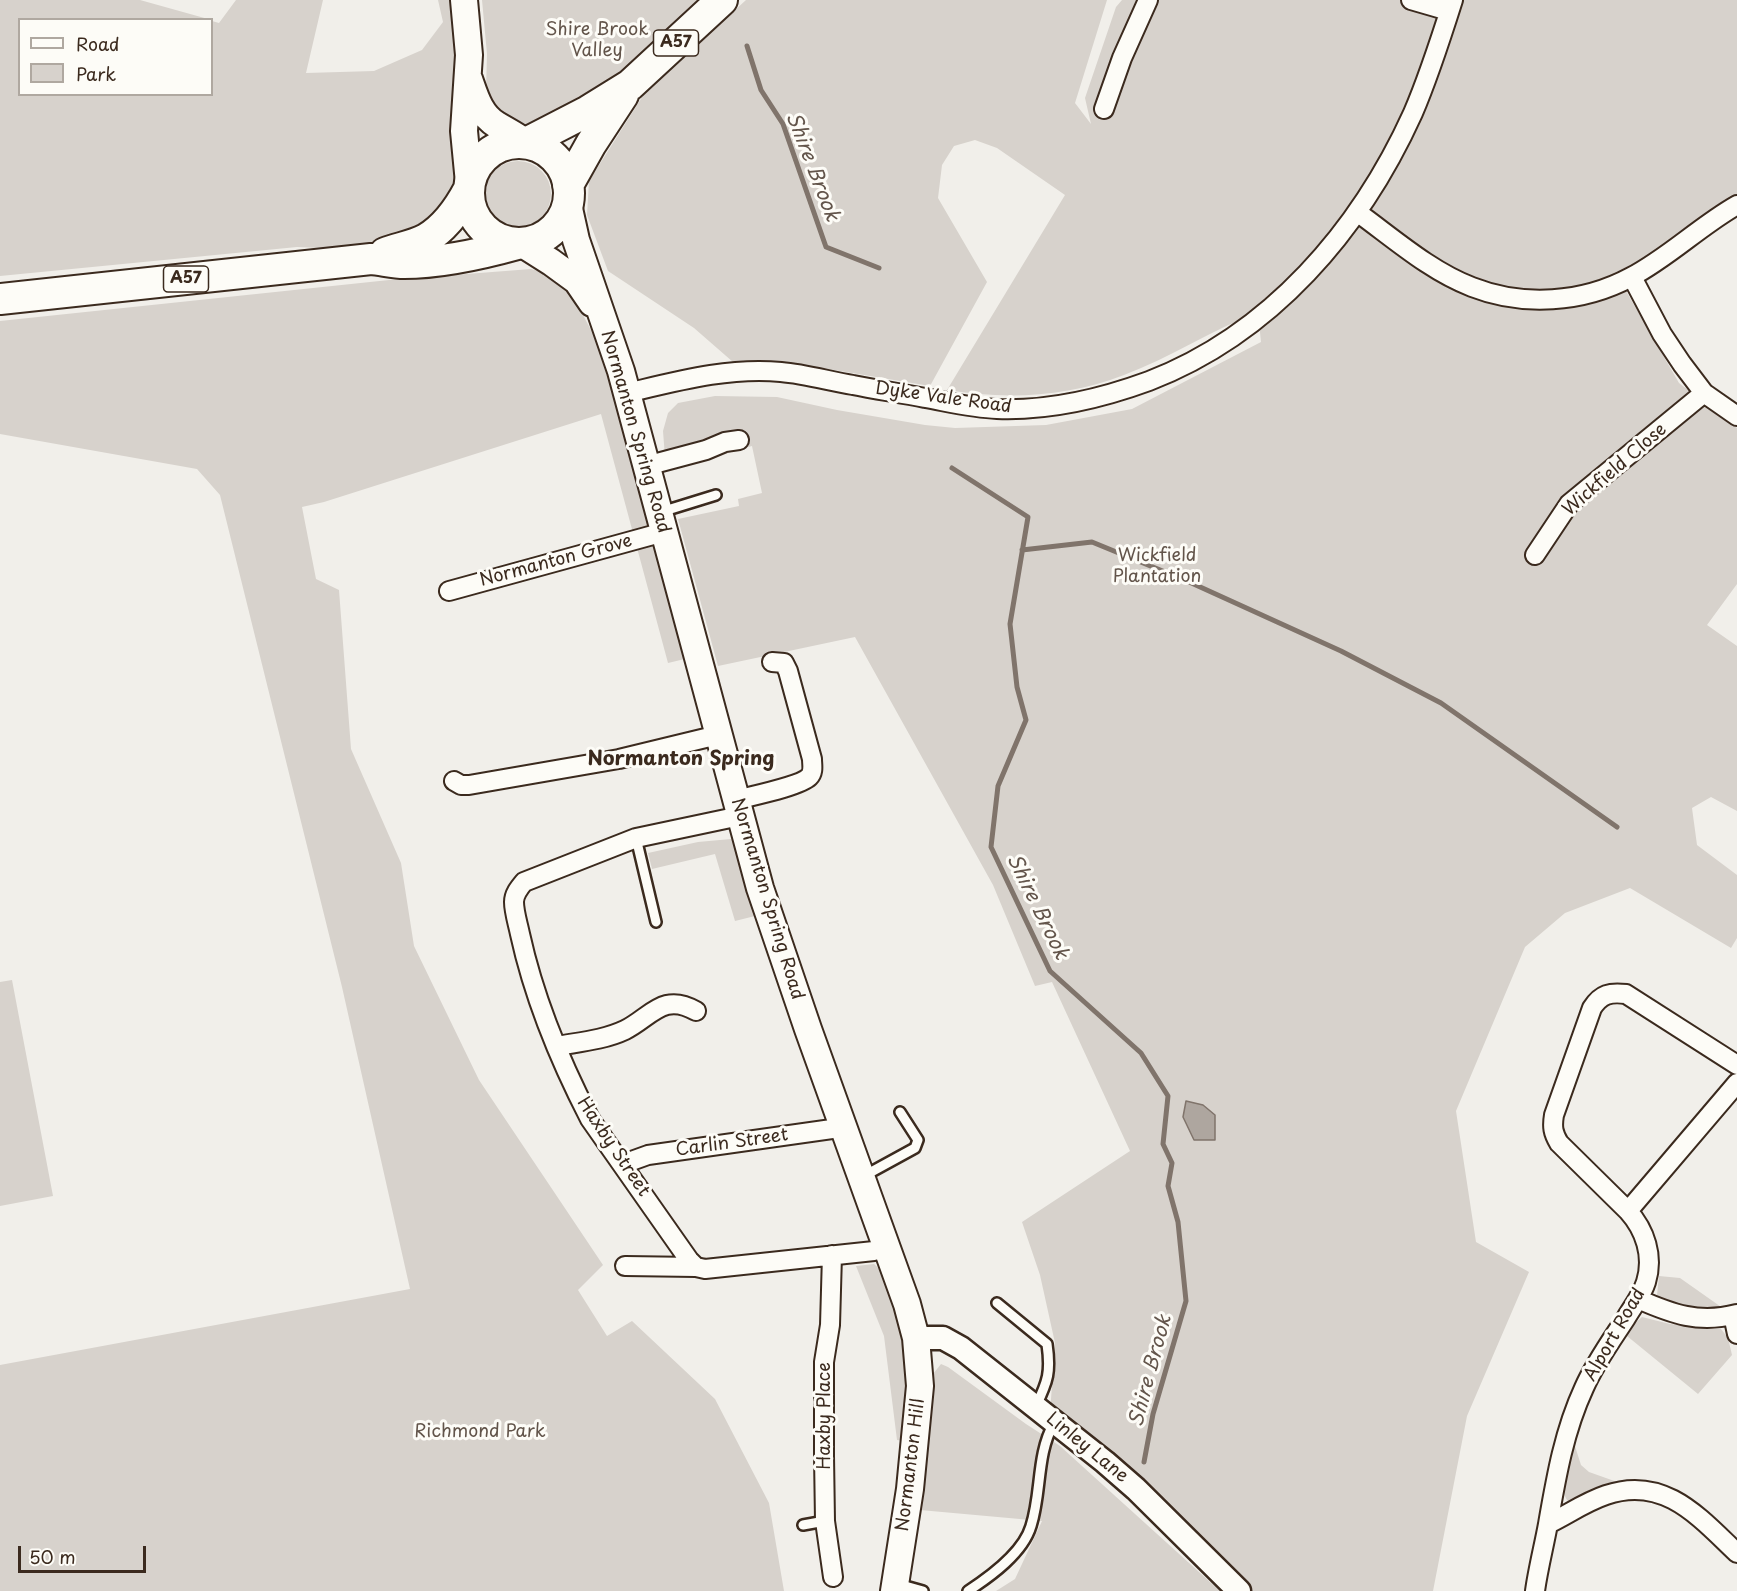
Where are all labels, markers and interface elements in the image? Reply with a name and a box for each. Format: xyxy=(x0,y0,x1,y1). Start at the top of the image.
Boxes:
legend xyxy=(18,18,213,96)
park label: Shire Brook Valley xyxy=(546,19,648,62)
text: Road xyxy=(76,30,120,57)
road number: A57 xyxy=(654,30,698,56)
text: Park xyxy=(76,60,116,87)
water label: Shire Brook xyxy=(780,109,844,225)
road number: A57 xyxy=(164,266,208,292)
street label: Normanton Spring Road xyxy=(596,328,674,536)
street label: Dyke Vale Road xyxy=(873,378,1013,418)
street label: Wickfield Close xyxy=(1559,419,1671,521)
street label: Normanton Grove xyxy=(477,530,635,592)
park label: Wickfield Plantation xyxy=(1113,545,1201,588)
district label: Normanton Spring xyxy=(588,747,774,771)
street label: Normanton Spring Road xyxy=(726,796,808,1002)
water label: Shire Brook xyxy=(1001,850,1073,964)
street label: Haxby Street xyxy=(572,1093,654,1201)
street label: Carlin Street xyxy=(674,1124,790,1162)
street label: Alport Road xyxy=(1580,1285,1650,1385)
water label: Shire Brook xyxy=(1125,1313,1177,1429)
street label: Haxby Place xyxy=(814,1362,836,1470)
street label: Normanton Hill xyxy=(892,1397,930,1533)
street label: Linley Lane xyxy=(1042,1408,1132,1488)
park label: Richmond Park xyxy=(414,1421,546,1443)
scale bar xyxy=(21,1534,148,1572)
text: 50 m xyxy=(29,1543,76,1570)

